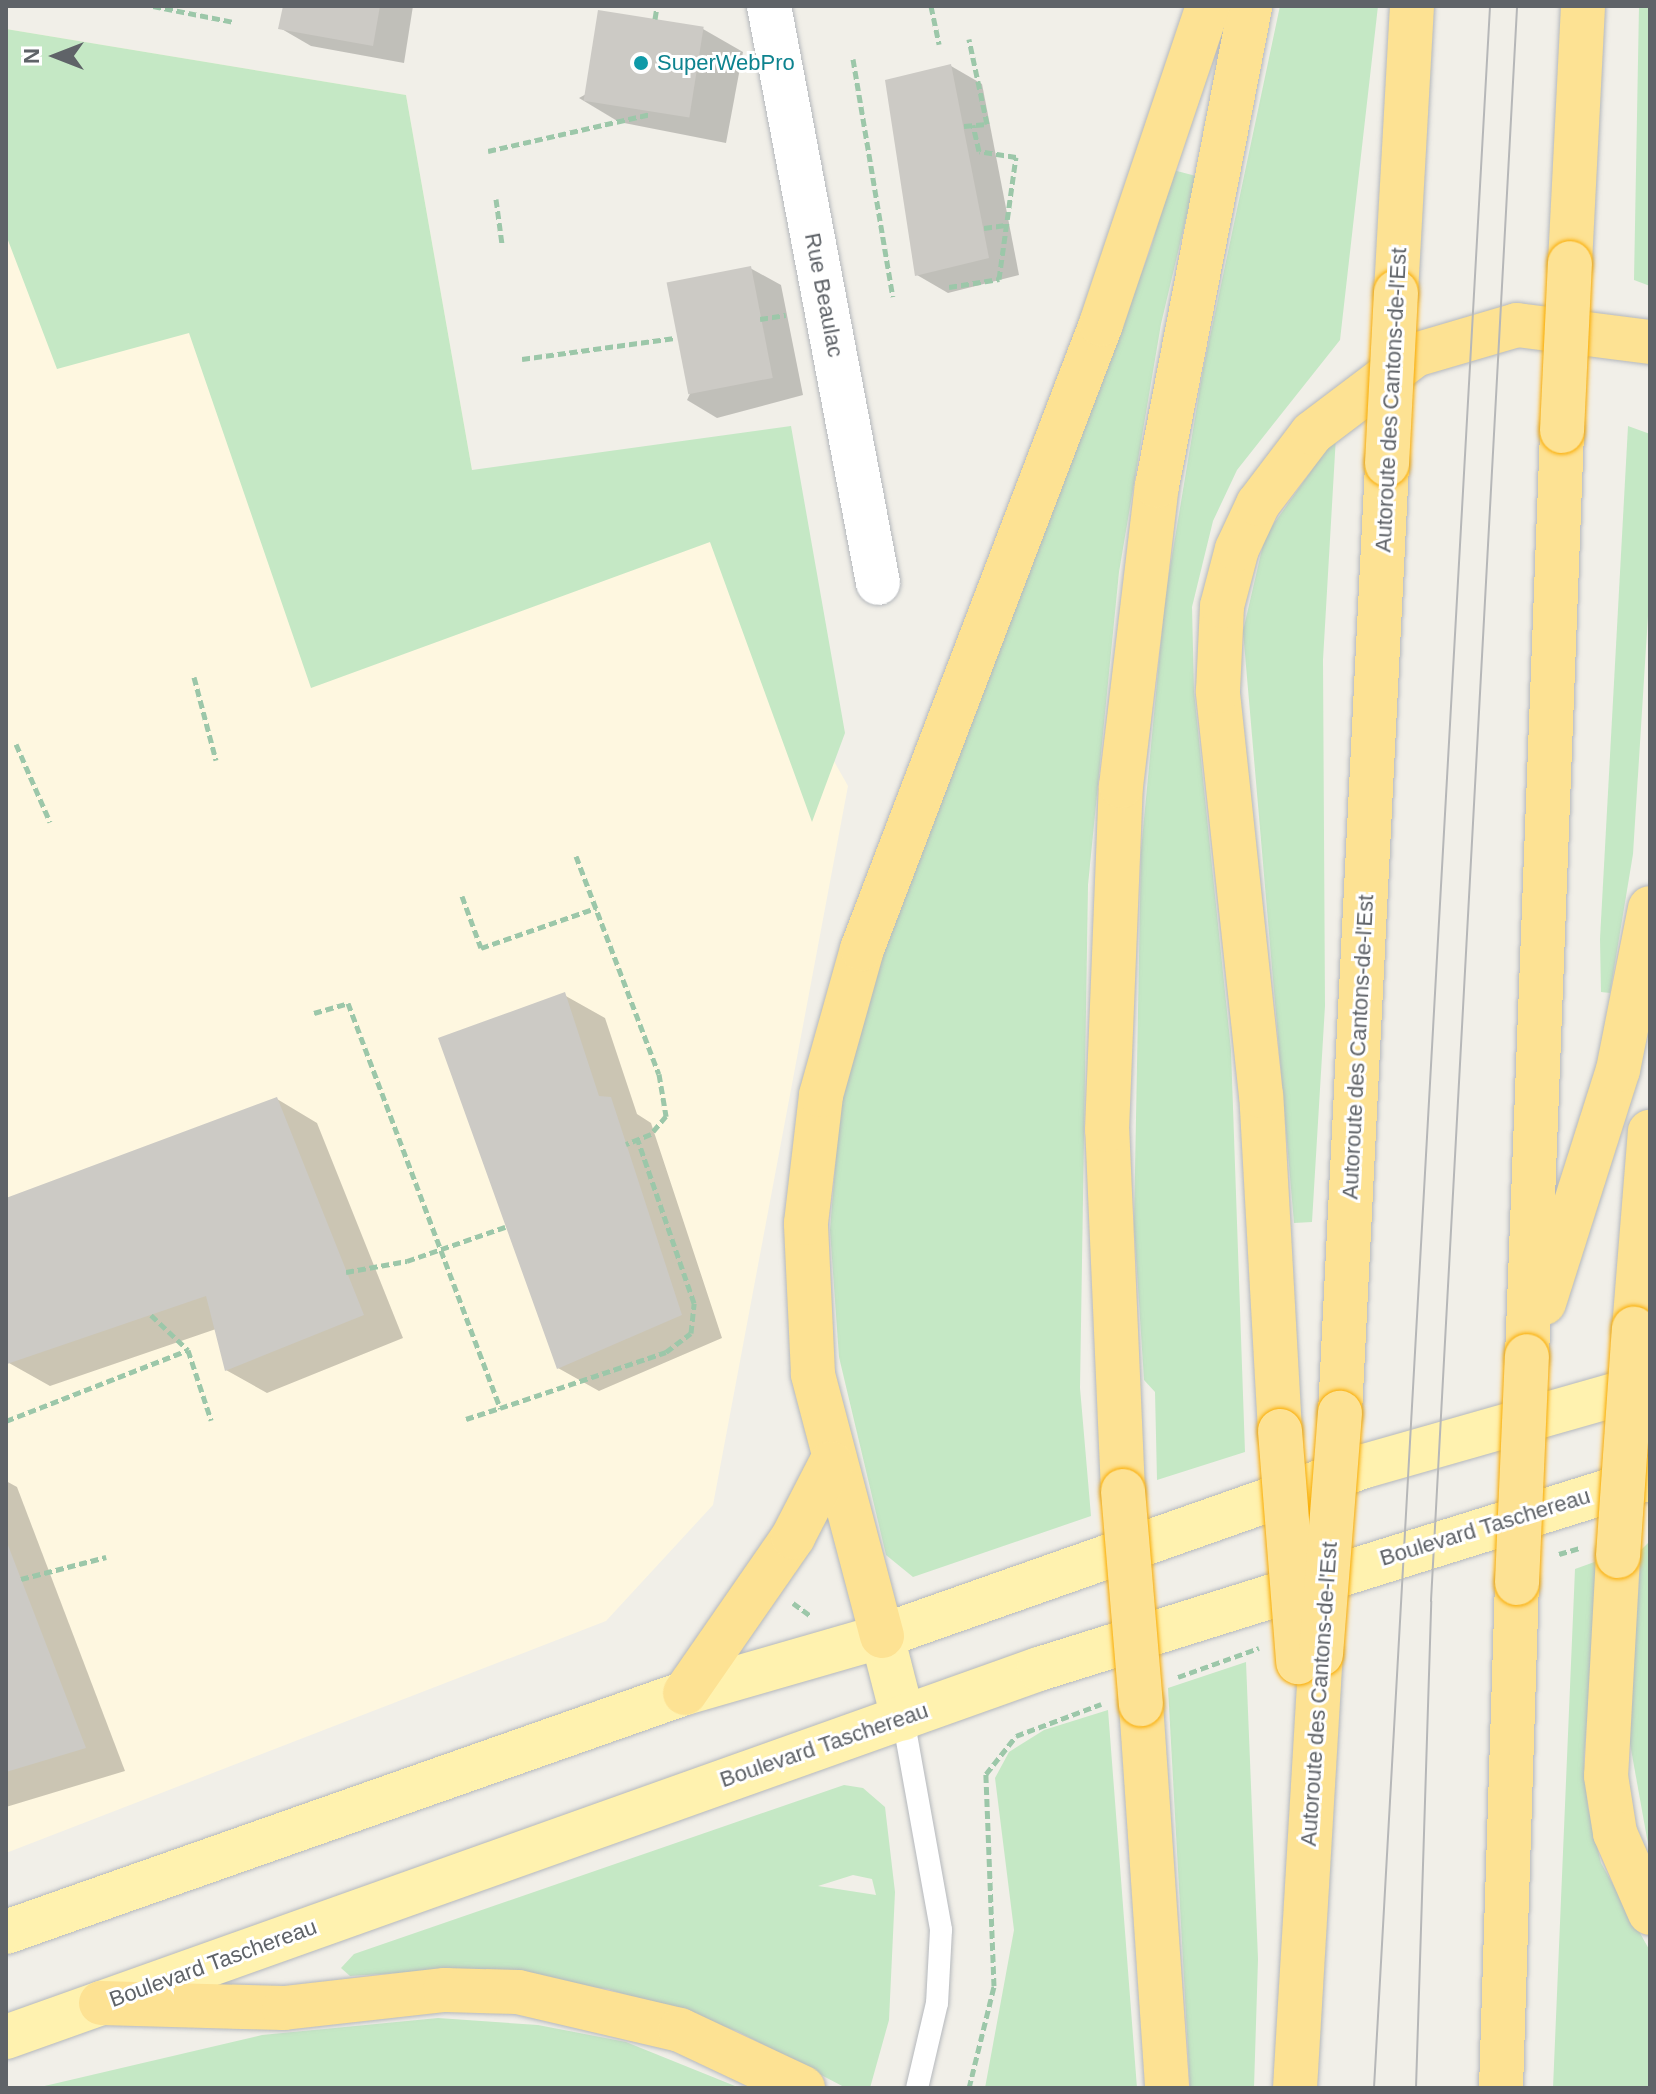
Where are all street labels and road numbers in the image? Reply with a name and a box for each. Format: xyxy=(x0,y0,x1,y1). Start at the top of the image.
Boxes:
street label: Rue Beaulac xyxy=(799,231,849,359)
street label: Autoroute des Cantons-de-l'Est xyxy=(1370,247,1412,553)
street label: Autoroute des Cantons-de-l'Est xyxy=(1337,894,1379,1200)
street label: Boulevard Taschereau xyxy=(1376,1482,1594,1572)
street label: Autoroute des Cantons-de-l'Est xyxy=(1295,1541,1343,1847)
street label: Boulevard Taschereau xyxy=(716,1697,932,1793)
street label: Boulevard Taschereau xyxy=(106,1913,320,2013)

